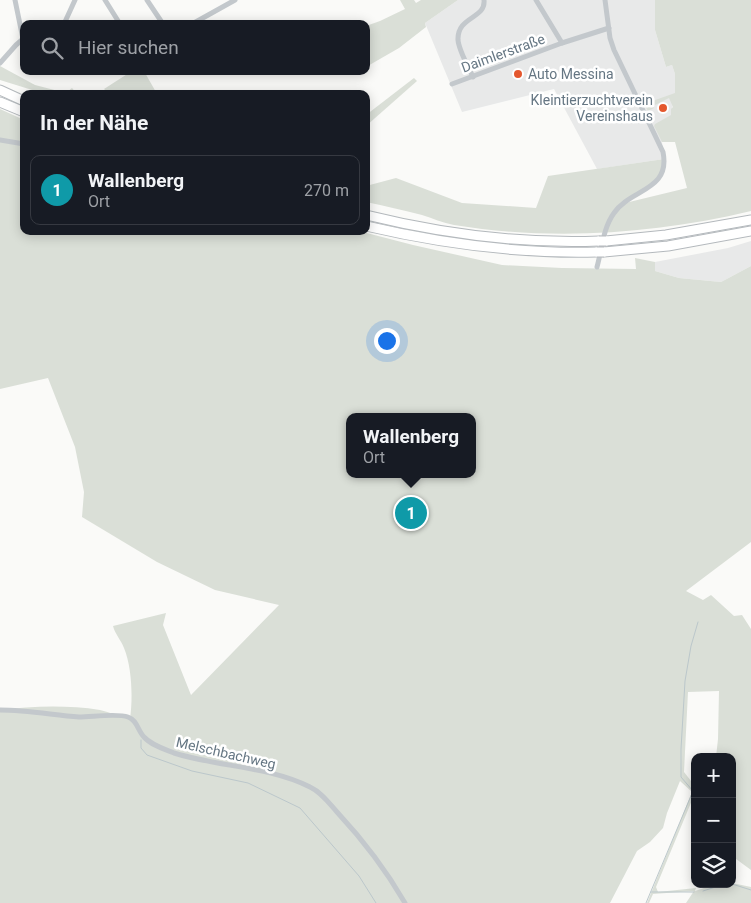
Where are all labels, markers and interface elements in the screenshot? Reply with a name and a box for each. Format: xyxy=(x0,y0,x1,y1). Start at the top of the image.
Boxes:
search box xyxy=(20,20,370,75)
street label: Daimlerstraße xyxy=(459,30,547,76)
icon: search xyxy=(38,34,66,62)
text: Hier suchen xyxy=(78,36,179,59)
place label: Auto Messina xyxy=(528,66,614,82)
marker: Auto Messina xyxy=(512,68,524,80)
place label: Kleintierzuchtverein Vereinshaus xyxy=(531,92,653,124)
marker: Kleintierzuchtverein Vereinshaus xyxy=(657,102,669,114)
text: In der Nähe xyxy=(40,111,148,135)
text: Wallenberg xyxy=(88,169,184,192)
text: 1 xyxy=(52,181,62,200)
text: 270 m xyxy=(304,181,349,200)
text: Ort xyxy=(88,192,110,211)
your location xyxy=(374,328,400,354)
popup xyxy=(346,413,476,478)
text: Wallenberg xyxy=(363,425,459,448)
text: Ort xyxy=(363,448,385,467)
pin: 1 xyxy=(395,494,427,532)
street label: Melschbachweg xyxy=(175,734,277,772)
map controls xyxy=(691,753,736,888)
button: + xyxy=(691,753,736,798)
button: − xyxy=(691,798,736,843)
button: layers xyxy=(691,843,736,888)

